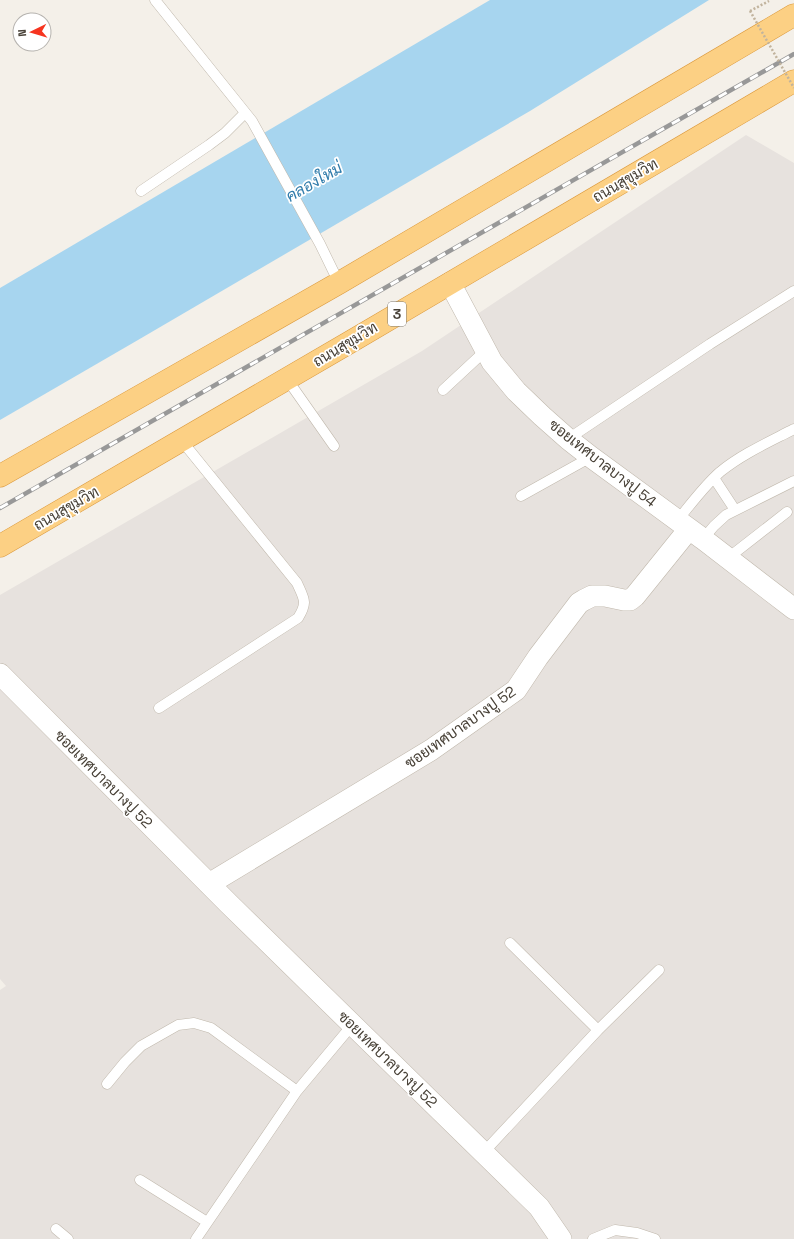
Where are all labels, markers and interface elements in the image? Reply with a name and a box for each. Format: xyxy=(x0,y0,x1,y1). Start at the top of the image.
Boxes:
north arrow xyxy=(12,12,52,52)
text: N xyxy=(15,29,29,37)
street label: ถนนสุขุมวิท xyxy=(589,154,662,208)
water label: คลองใหม่ xyxy=(281,156,347,207)
road number: 3 xyxy=(388,302,406,326)
street label: ถนนสุขุมวิท xyxy=(309,317,382,372)
street label: ซอยเทศบาลบางปู 54 xyxy=(545,415,661,512)
street label: ถนนสุขุมวิท xyxy=(30,482,103,536)
street label: ซอยเทศบาลบางปู 52 xyxy=(401,682,520,773)
street label: ซอยเทศบาลบางปู 52 xyxy=(50,726,157,833)
street label: ซอยเทศบาลบางปู 52 xyxy=(334,1007,442,1112)

